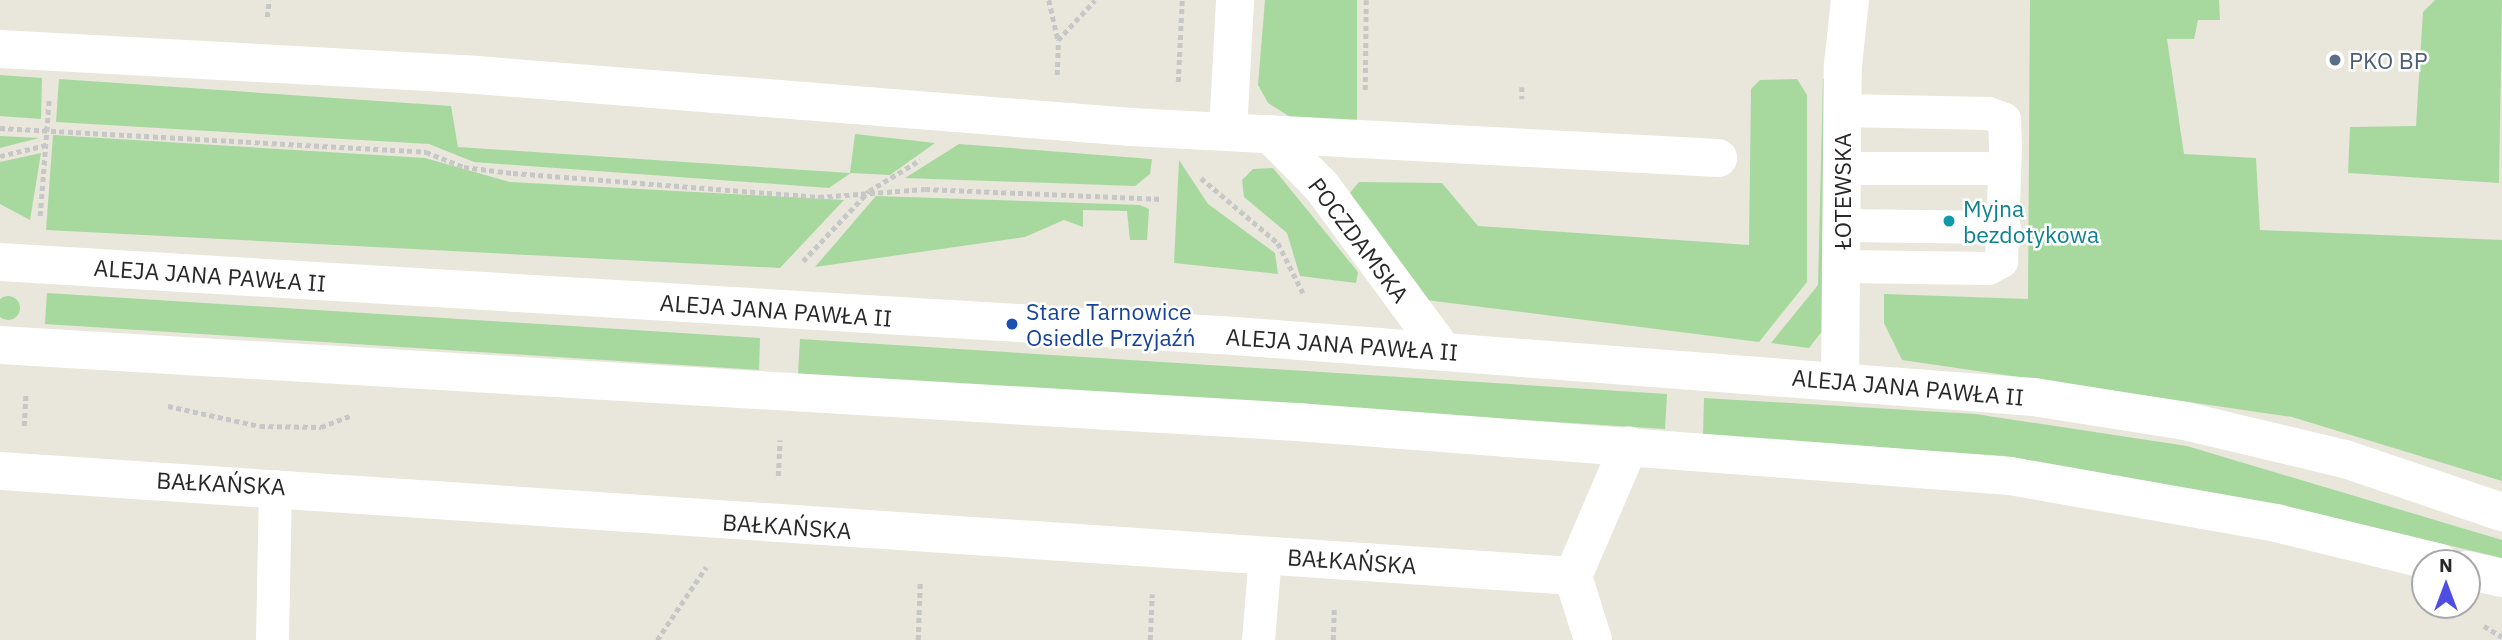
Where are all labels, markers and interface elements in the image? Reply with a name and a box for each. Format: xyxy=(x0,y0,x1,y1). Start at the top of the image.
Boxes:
place label: PKO BP xyxy=(2349,46,2428,74)
marker: PKO BP xyxy=(2327,52,2343,68)
street label: ŁOTEWSKA xyxy=(1828,133,1856,249)
street label: POCZDAMSKA xyxy=(1303,172,1415,308)
place label: Myjna bezdotykowa xyxy=(1963,194,2099,248)
marker: Myjna bezdotykowa xyxy=(1941,213,1957,229)
street label: ALEJA JANA PAWŁA II xyxy=(93,253,327,297)
street label: ALEJA JANA PAWŁA II xyxy=(659,288,893,332)
place label: Stare Tarnowice Osiedle Przyjaźń xyxy=(1026,297,1196,351)
marker: Stare Tarnowice Osiedle Przyjaźń xyxy=(1004,316,1020,332)
street label: ALEJA JANA PAWŁA II xyxy=(1225,322,1459,366)
street label: ALEJA JANA PAWŁA II xyxy=(1791,363,2025,411)
street label: BAŁKAŃSKA xyxy=(156,466,286,500)
street label: BAŁKAŃSKA xyxy=(721,508,853,544)
street label: BAŁKAŃSKA xyxy=(1286,543,1418,579)
north arrow xyxy=(2411,549,2481,619)
text: N xyxy=(2439,553,2453,577)

